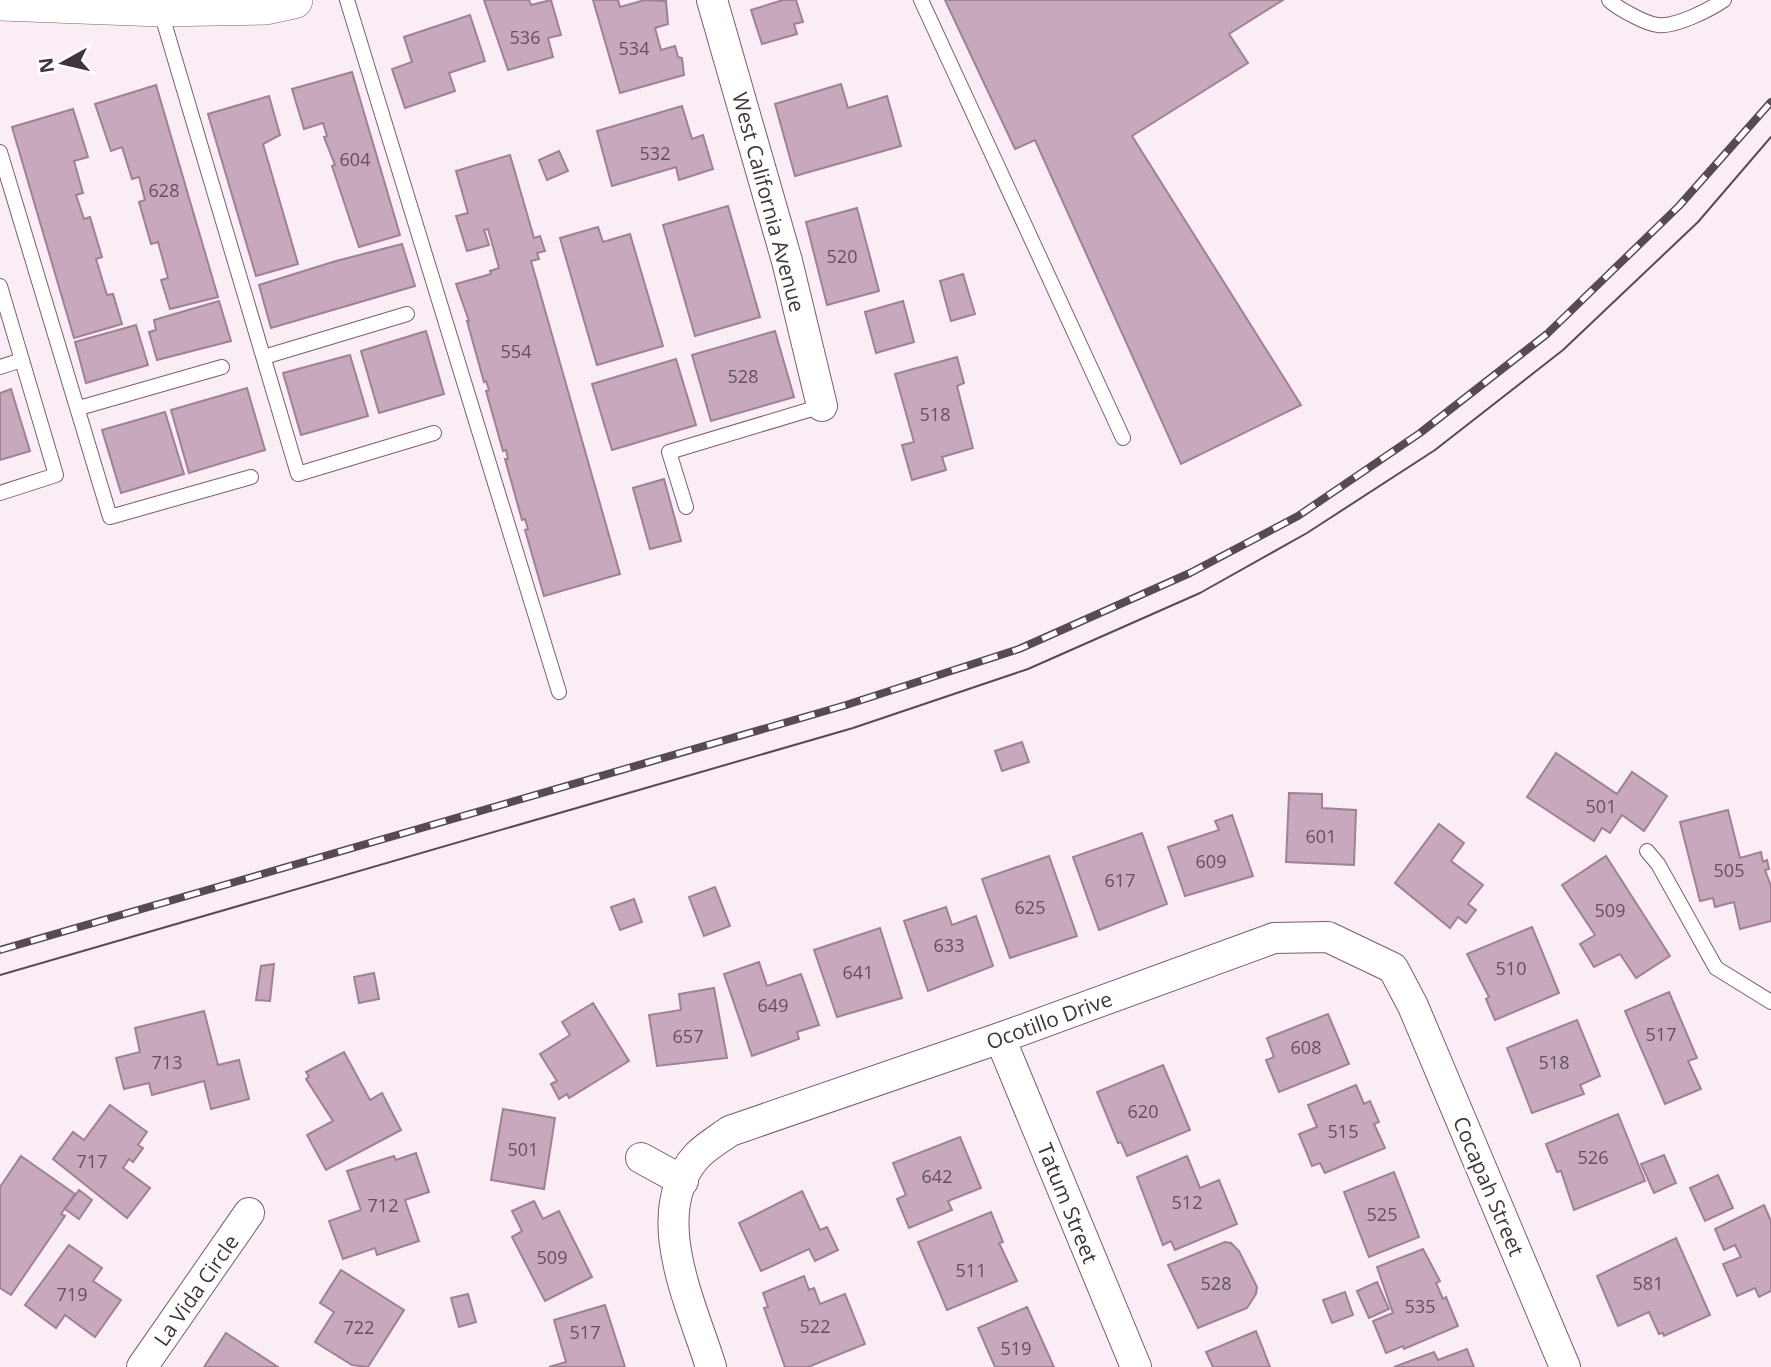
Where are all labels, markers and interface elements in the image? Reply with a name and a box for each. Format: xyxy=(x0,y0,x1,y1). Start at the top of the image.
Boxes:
house number: 536 xyxy=(510,25,540,49)
north arrow xyxy=(28,28,98,98)
house number: 534 xyxy=(619,36,649,60)
text: N xyxy=(32,56,60,75)
street label: West California Avenue xyxy=(726,89,812,315)
house number: 532 xyxy=(640,141,670,165)
house number: 604 xyxy=(340,147,370,171)
house number: 628 xyxy=(149,178,179,202)
house number: 520 xyxy=(827,244,857,268)
house number: 554 xyxy=(501,339,531,363)
house number: 528 xyxy=(728,364,758,388)
house number: 518 xyxy=(920,402,950,426)
house number: 501 xyxy=(1586,794,1616,818)
house number: 601 xyxy=(1306,824,1336,848)
house number: 609 xyxy=(1196,849,1226,873)
house number: 505 xyxy=(1714,858,1744,882)
house number: 617 xyxy=(1105,868,1135,892)
house number: 625 xyxy=(1015,895,1045,919)
house number: 509 xyxy=(1595,898,1625,922)
house number: 633 xyxy=(934,933,964,957)
house number: 510 xyxy=(1496,956,1526,980)
house number: 641 xyxy=(843,960,873,984)
street label: Ocotillo Drive xyxy=(982,984,1116,1056)
house number: 649 xyxy=(758,993,788,1017)
house number: 517 xyxy=(1646,1022,1676,1046)
house number: 657 xyxy=(673,1024,703,1048)
house number: 608 xyxy=(1291,1035,1321,1059)
house number: 713 xyxy=(152,1050,182,1074)
house number: 518 xyxy=(1539,1050,1569,1074)
house number: 620 xyxy=(1128,1099,1158,1123)
street label: Cocapah Street xyxy=(1447,1112,1531,1260)
house number: 515 xyxy=(1328,1119,1358,1143)
house number: 501 xyxy=(508,1137,538,1161)
street label: Tatum Street xyxy=(1031,1139,1105,1267)
house number: 526 xyxy=(1578,1145,1608,1169)
house number: 717 xyxy=(77,1149,107,1173)
house number: 642 xyxy=(922,1164,952,1188)
house number: 512 xyxy=(1172,1190,1202,1214)
house number: 712 xyxy=(368,1193,398,1217)
house number: 525 xyxy=(1367,1202,1397,1226)
street label: La Vida Circle xyxy=(147,1229,245,1351)
house number: 509 xyxy=(537,1245,567,1269)
house number: 511 xyxy=(956,1258,986,1282)
house number: 528 xyxy=(1201,1271,1231,1295)
house number: 581 xyxy=(1633,1271,1663,1295)
house number: 719 xyxy=(57,1282,87,1306)
house number: 535 xyxy=(1405,1294,1435,1318)
house number: 522 xyxy=(800,1314,830,1338)
house number: 722 xyxy=(344,1315,374,1339)
house number: 517 xyxy=(570,1320,600,1344)
house number: 519 xyxy=(1001,1336,1031,1360)

